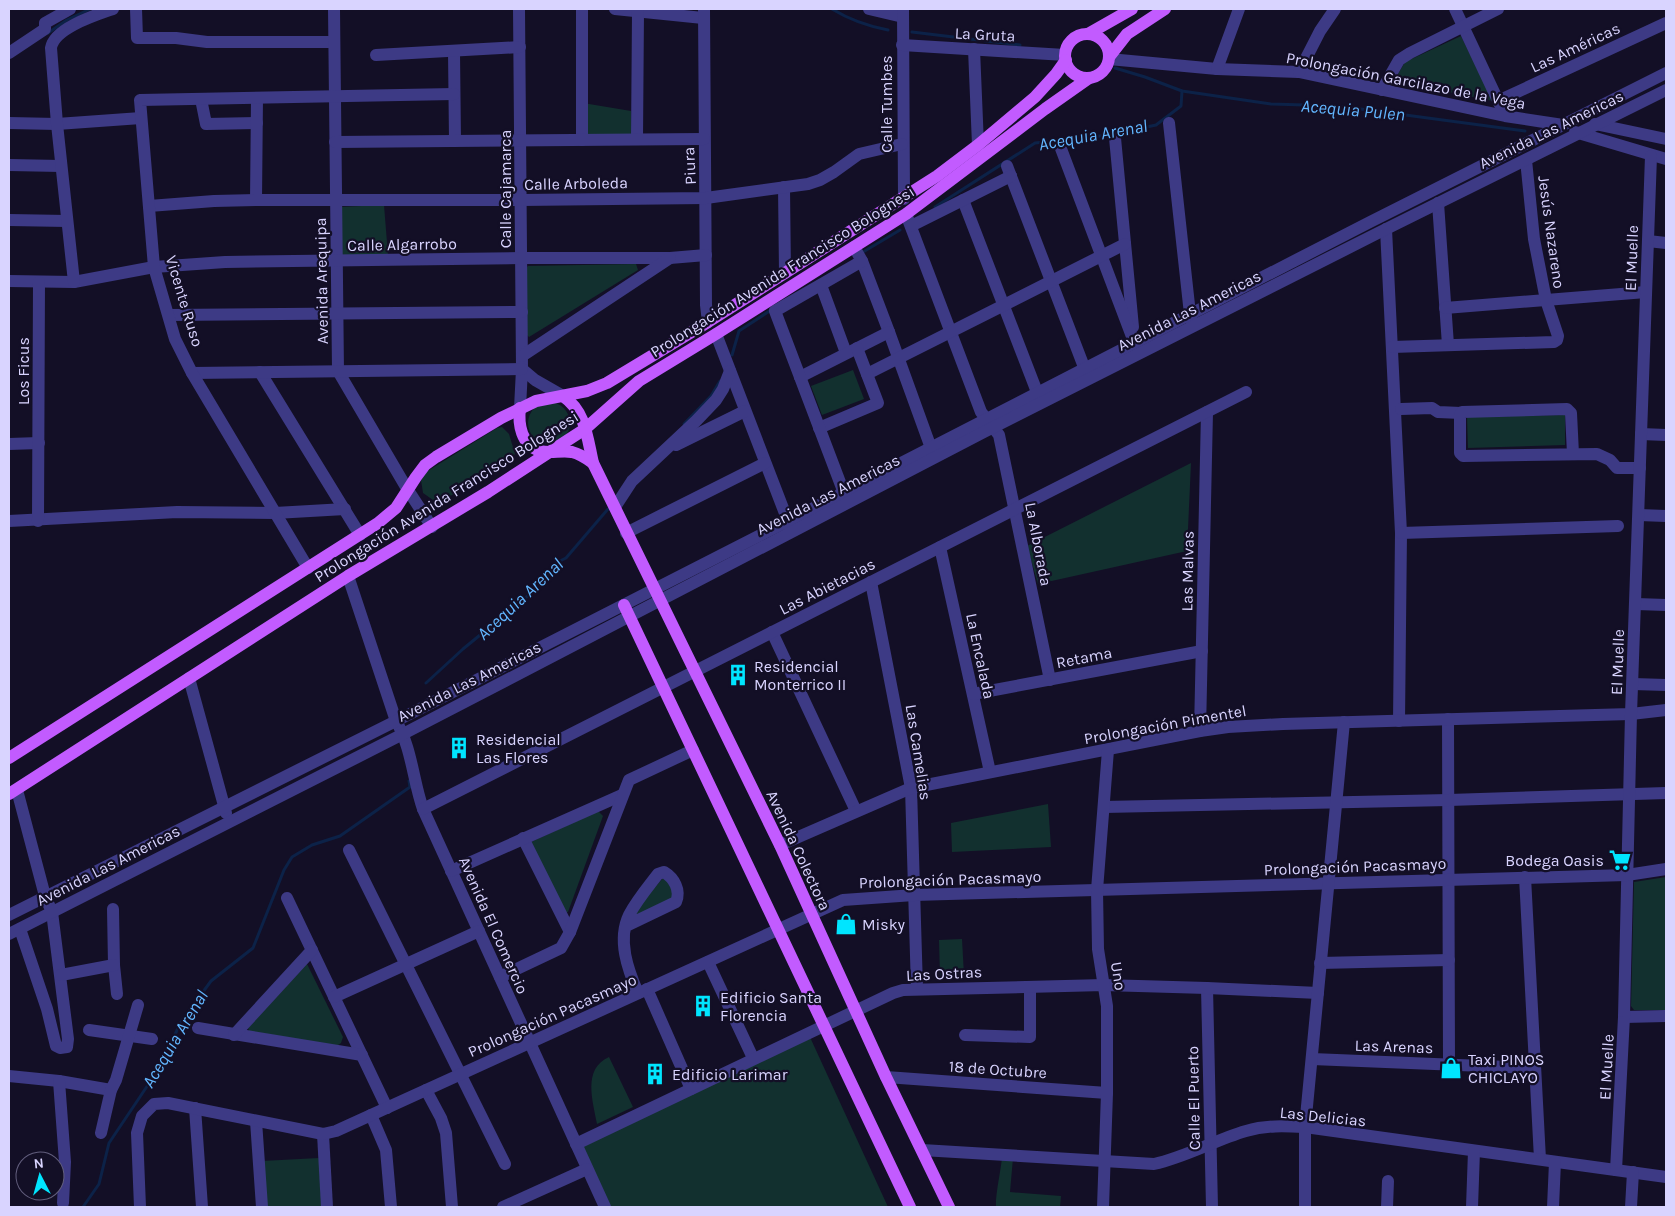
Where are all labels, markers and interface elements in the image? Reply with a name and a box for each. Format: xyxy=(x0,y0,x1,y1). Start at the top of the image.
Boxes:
street label: Las Américas xyxy=(1527,18,1623,77)
street label: La Gruta xyxy=(954,23,1016,46)
street label: Prolongación Garcilazo de la Vega xyxy=(1284,48,1527,113)
street label: Calle Tumbes xyxy=(877,55,896,153)
street label: Avenida Las Americas xyxy=(1476,86,1627,173)
water label: Acequia Pulen xyxy=(1300,94,1406,126)
water label: Acequia Arenal xyxy=(1037,115,1150,155)
street label: Calle Cajamarca xyxy=(496,130,515,248)
street label: Piura xyxy=(679,147,700,185)
street label: Calle Arboleda xyxy=(524,173,628,194)
street label: Jesús Nazareno xyxy=(1534,175,1569,290)
street label: Prolongación Avenida Francisco Bolognesi xyxy=(647,182,918,361)
street label: Avenida Arequipa xyxy=(311,217,332,345)
street label: El Muelle xyxy=(1621,225,1642,291)
street label: Calle Algarrobo xyxy=(347,234,457,255)
street label: Vicente Ruso xyxy=(162,253,207,349)
street label: Avenida Las Americas xyxy=(1114,266,1264,355)
street label: Los Ficus xyxy=(14,337,33,405)
street label: Prolongación Avenida Francisco Bolognesi xyxy=(311,407,582,586)
street label: Avenida Las Americas xyxy=(753,450,903,539)
street label: La Alborada xyxy=(1021,501,1056,588)
street label: Las Malvas xyxy=(1177,531,1198,611)
water label: Acequia Arenal xyxy=(472,553,568,645)
street label: Las Abietacias xyxy=(776,554,878,619)
street label: La Encalada xyxy=(962,611,999,701)
street label: El Muelle xyxy=(1607,629,1628,695)
street label: Avenida Las Americas xyxy=(394,637,544,726)
street label: Retama xyxy=(1054,643,1114,672)
place label: Residencial Monterrico II xyxy=(754,657,846,694)
building icon: Residencial Monterrico II xyxy=(725,662,751,688)
street label: Prolongación Pimentel xyxy=(1082,701,1248,748)
street label: Las Camelias xyxy=(902,703,935,801)
place label: Residencial Las Flores xyxy=(476,730,561,767)
building icon: Residencial Las Flores xyxy=(446,735,472,761)
street label: Avenida Colectora xyxy=(762,787,835,913)
street label: Avenida Las Americas xyxy=(33,821,183,910)
supermarket icon: Bodega Oasis xyxy=(1607,847,1633,873)
place label: Bodega Oasis xyxy=(1505,851,1604,870)
street label: Avenida El Comercio xyxy=(455,854,532,997)
street label: Prolongación Pacasmayo xyxy=(1264,854,1447,879)
street label: Prolongación Pacasmayo xyxy=(859,867,1042,892)
shop icon: Misky xyxy=(833,911,859,937)
place label: Misky xyxy=(862,915,905,934)
street label: Uno xyxy=(1107,960,1130,992)
street label: Las Ostras xyxy=(905,962,983,985)
street label: Prolongación Pacasmayo xyxy=(465,970,639,1061)
water label: Acequia Arenal xyxy=(137,986,213,1092)
place label: Edificio Santa Florencia xyxy=(720,988,822,1025)
building icon: Edificio Santa Florencia xyxy=(690,993,716,1019)
street label: El Muelle xyxy=(1595,1034,1618,1100)
street label: Las Arenas xyxy=(1354,1036,1434,1057)
street label: Calle El Puerto xyxy=(1183,1046,1204,1150)
place label: Taxi PINOS CHICLAYO xyxy=(1468,1050,1544,1087)
shop icon: Taxi PINOS CHICLAYO xyxy=(1438,1055,1464,1081)
street label: 18 de Octubre xyxy=(948,1057,1048,1082)
building icon: Edificio Larimar xyxy=(642,1061,668,1087)
place label: Edificio Larimar xyxy=(672,1065,788,1084)
street label: Las Delicias xyxy=(1279,1103,1367,1130)
north arrow xyxy=(15,1151,65,1201)
text: N xyxy=(33,1155,45,1173)

